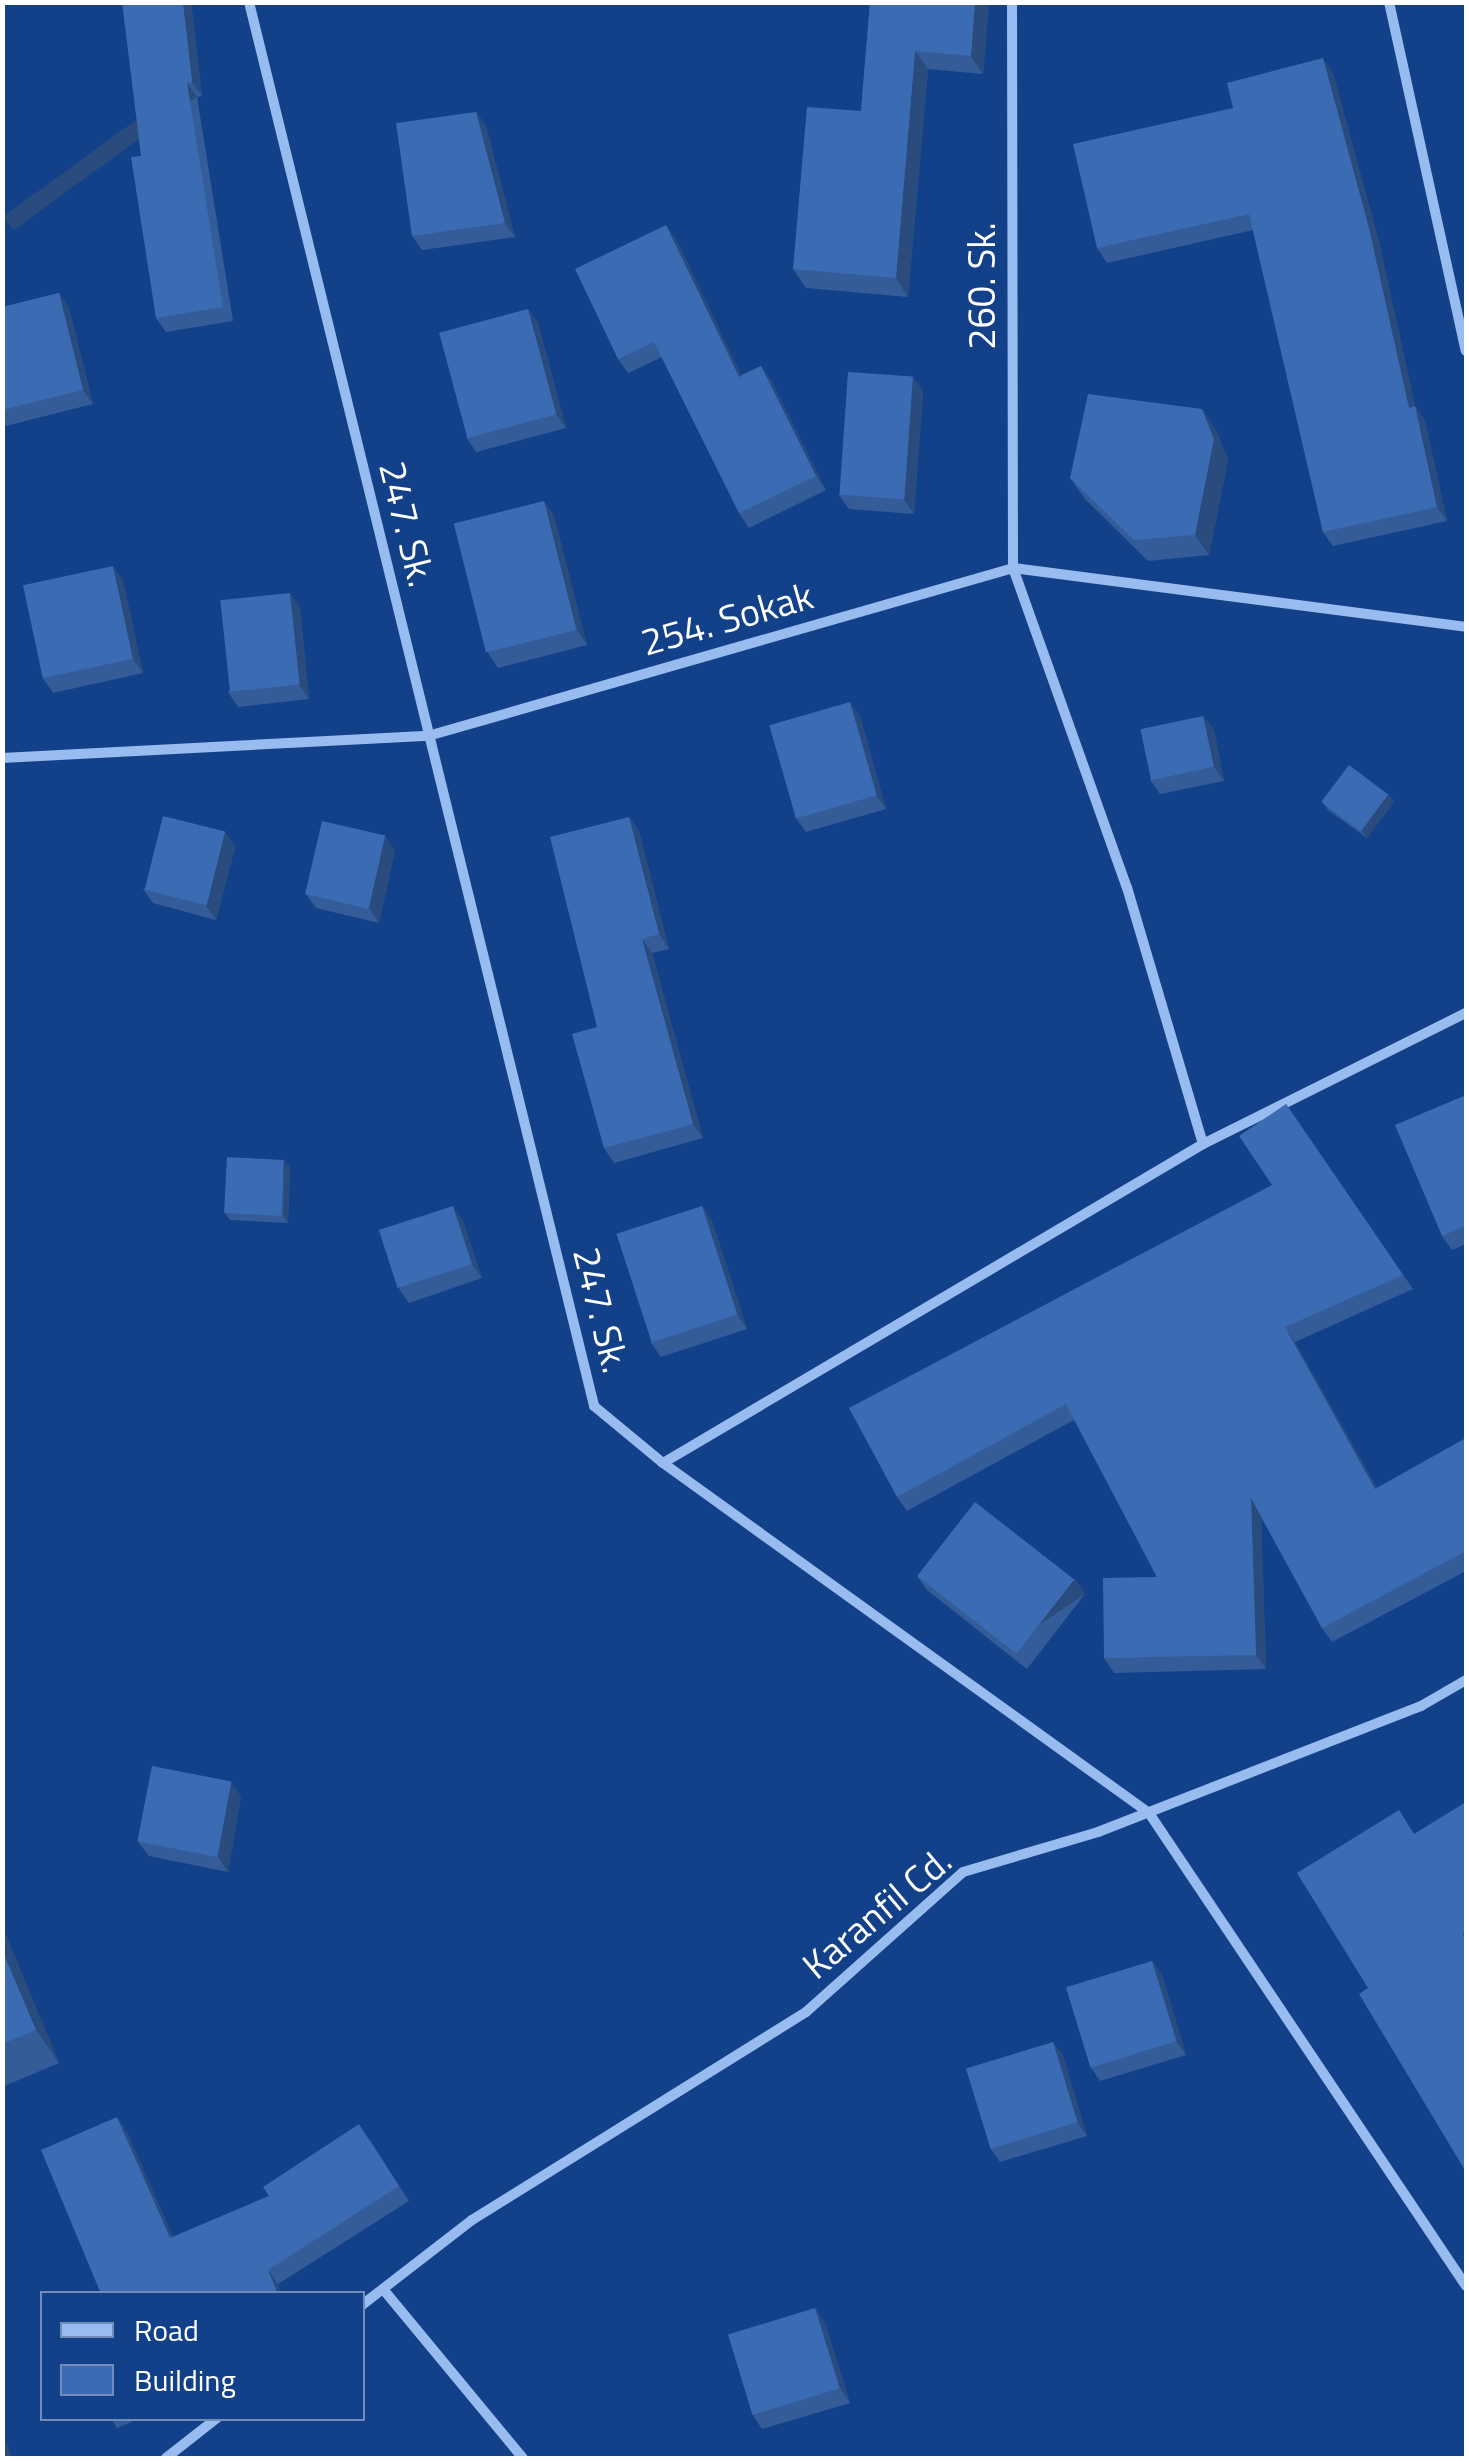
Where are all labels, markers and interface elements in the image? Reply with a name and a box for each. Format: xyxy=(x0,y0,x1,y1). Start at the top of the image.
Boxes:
street label: 260. Sk. xyxy=(959,222,1005,350)
street label: 247. Sk. xyxy=(369,457,445,591)
street label: 254. Sokak xyxy=(636,573,818,665)
street label: 247. Sk. xyxy=(563,1243,639,1377)
street label: Karanfil Cd. xyxy=(793,1838,961,1988)
legend xyxy=(40,2291,365,2421)
text: Road xyxy=(134,2307,199,2353)
text: Building xyxy=(134,2357,236,2403)

